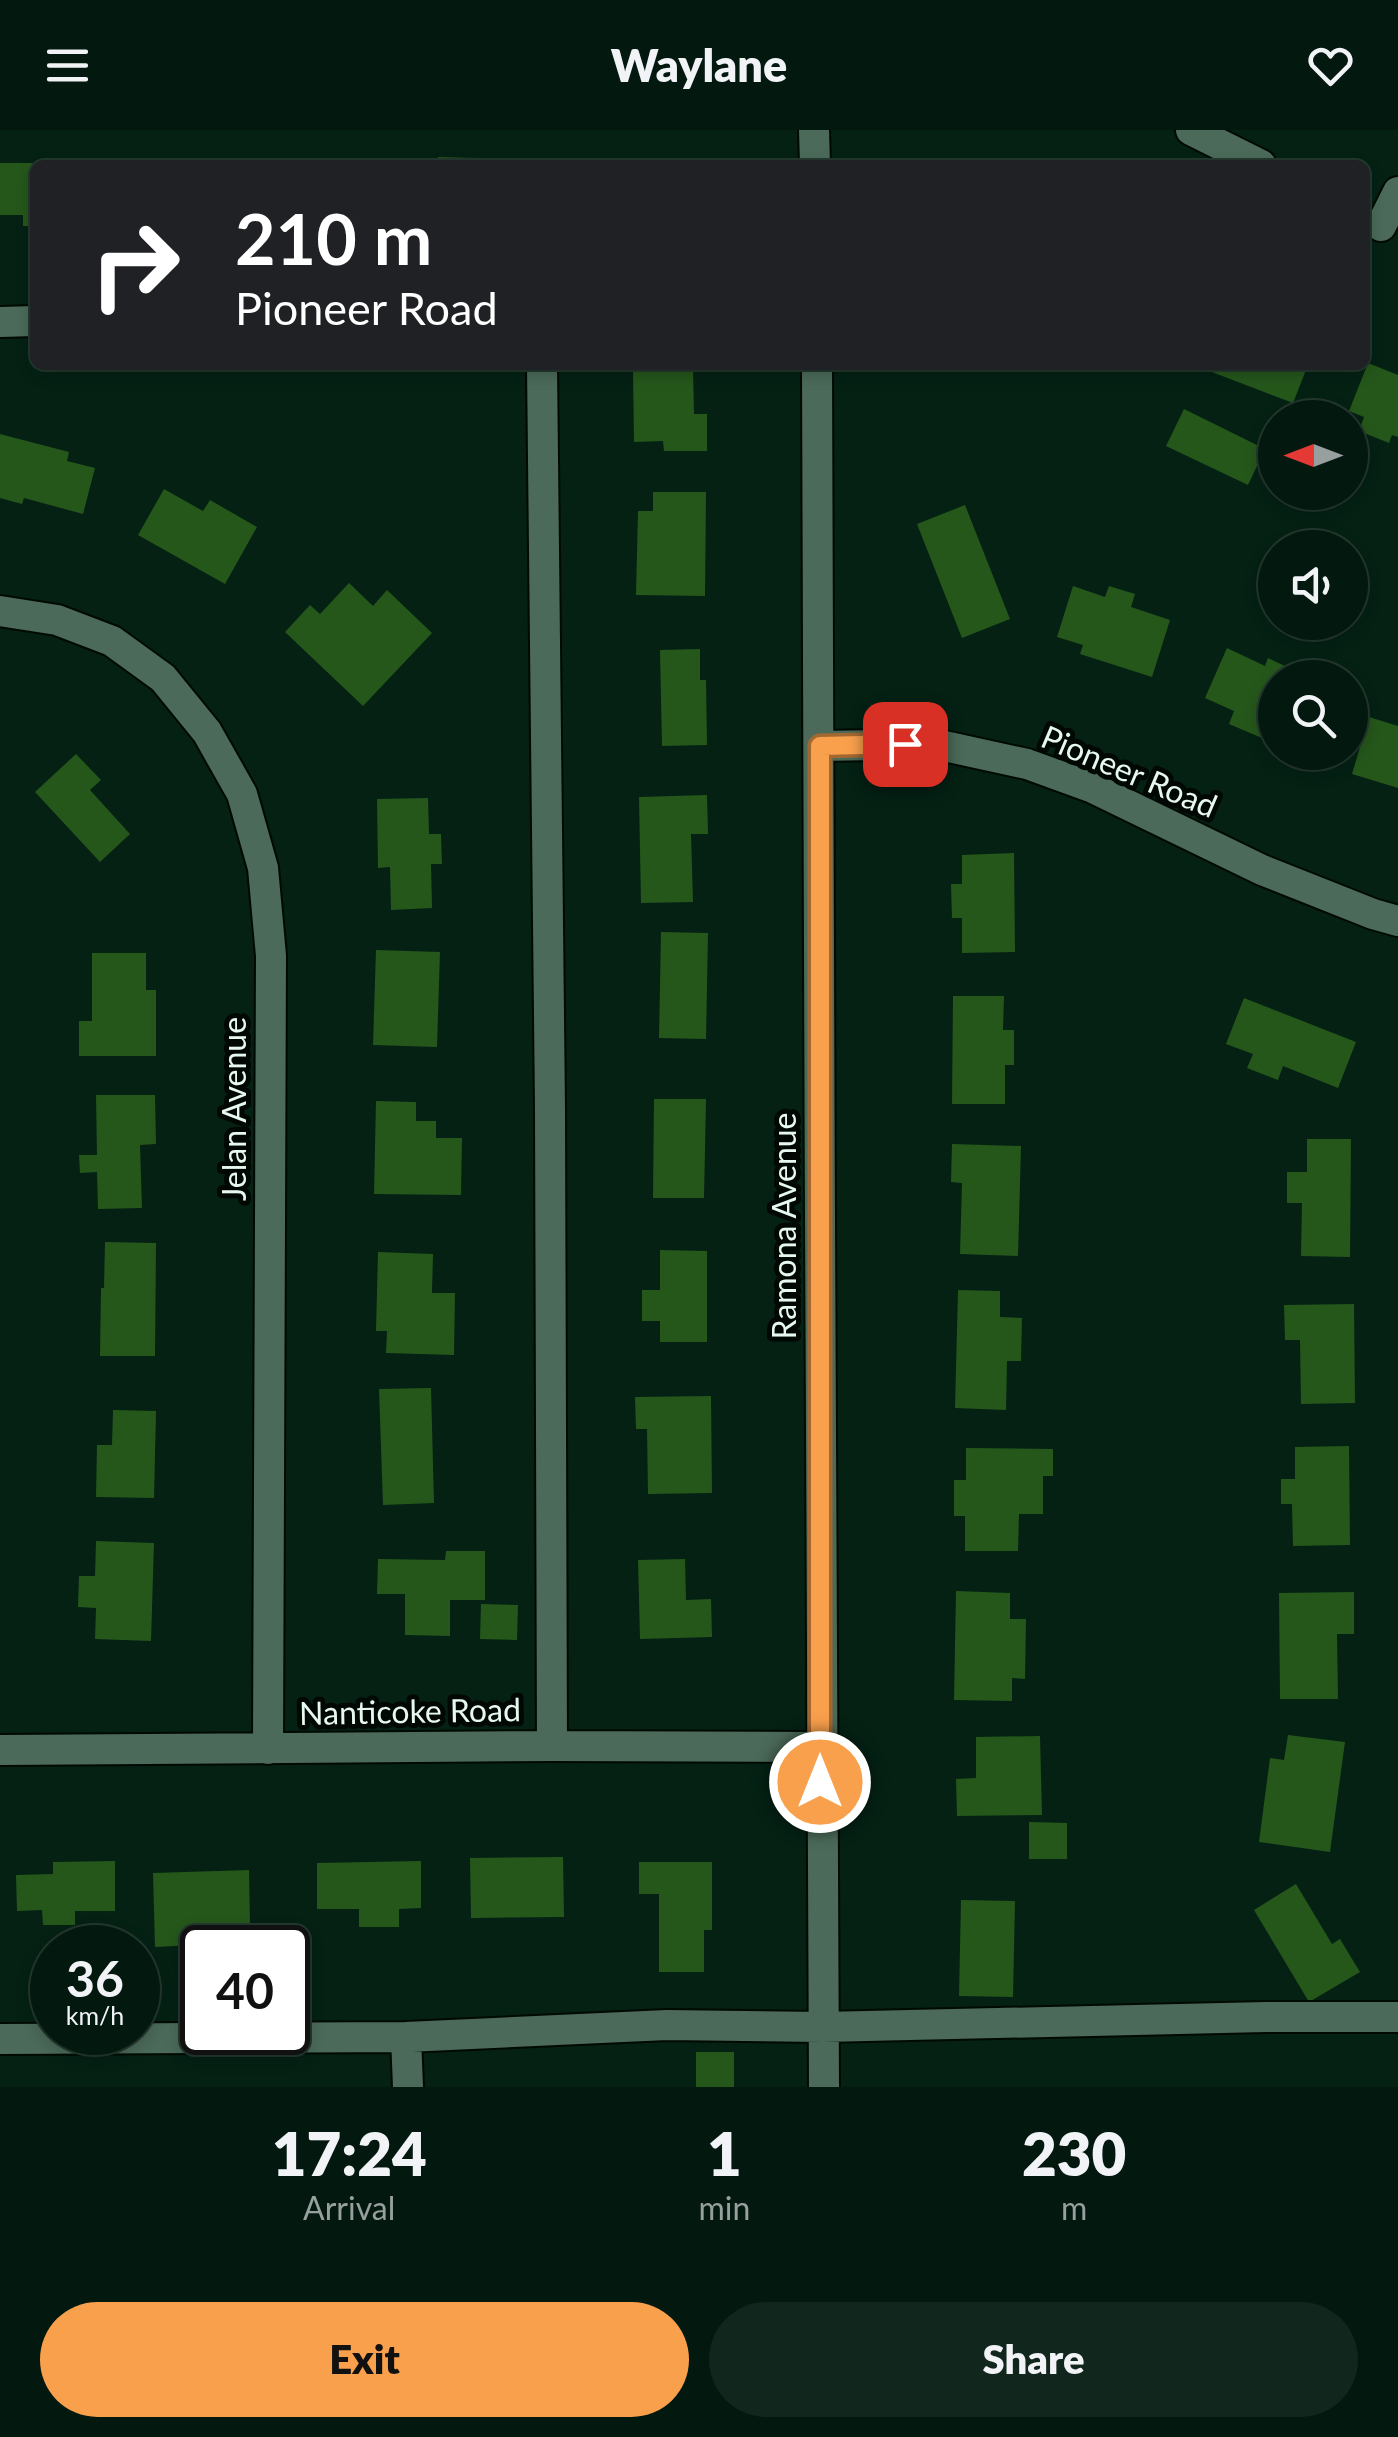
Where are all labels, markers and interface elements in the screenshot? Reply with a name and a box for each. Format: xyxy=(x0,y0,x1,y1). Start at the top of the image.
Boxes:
icon: menu xyxy=(40,38,95,93)
text: Waylane xyxy=(611,38,787,92)
icon: heart xyxy=(1303,38,1358,93)
text: 210 m xyxy=(235,196,432,280)
icon: right xyxy=(70,200,200,330)
text: Pioneer Road xyxy=(235,281,498,335)
north arrow xyxy=(1258,400,1368,510)
map controls xyxy=(1258,400,1368,770)
button: sound xyxy=(1258,530,1368,640)
button: search xyxy=(1258,660,1368,770)
pin xyxy=(863,702,948,787)
street label: Pioneer Road xyxy=(1036,716,1223,825)
icon: arrive xyxy=(878,717,933,772)
street label: Jelan Avenue xyxy=(214,1017,253,1201)
street label: Ramona Avenue xyxy=(764,1113,803,1340)
street label: Nanticoke Road xyxy=(299,1689,521,1732)
position arrow xyxy=(768,1730,872,1834)
speed limit sign: 40 xyxy=(180,1925,310,2055)
text: 36 xyxy=(66,1948,124,2008)
text: km/h xyxy=(66,2000,124,2030)
text: 17:24 xyxy=(272,2117,427,2189)
text: 1 xyxy=(707,2117,742,2189)
text: 230 xyxy=(1022,2117,1126,2189)
text: Arrival xyxy=(303,2188,395,2227)
text: min xyxy=(698,2188,750,2227)
text: m xyxy=(1061,2188,1087,2227)
button: Exit xyxy=(40,2302,689,2417)
button: Share xyxy=(709,2302,1358,2417)

